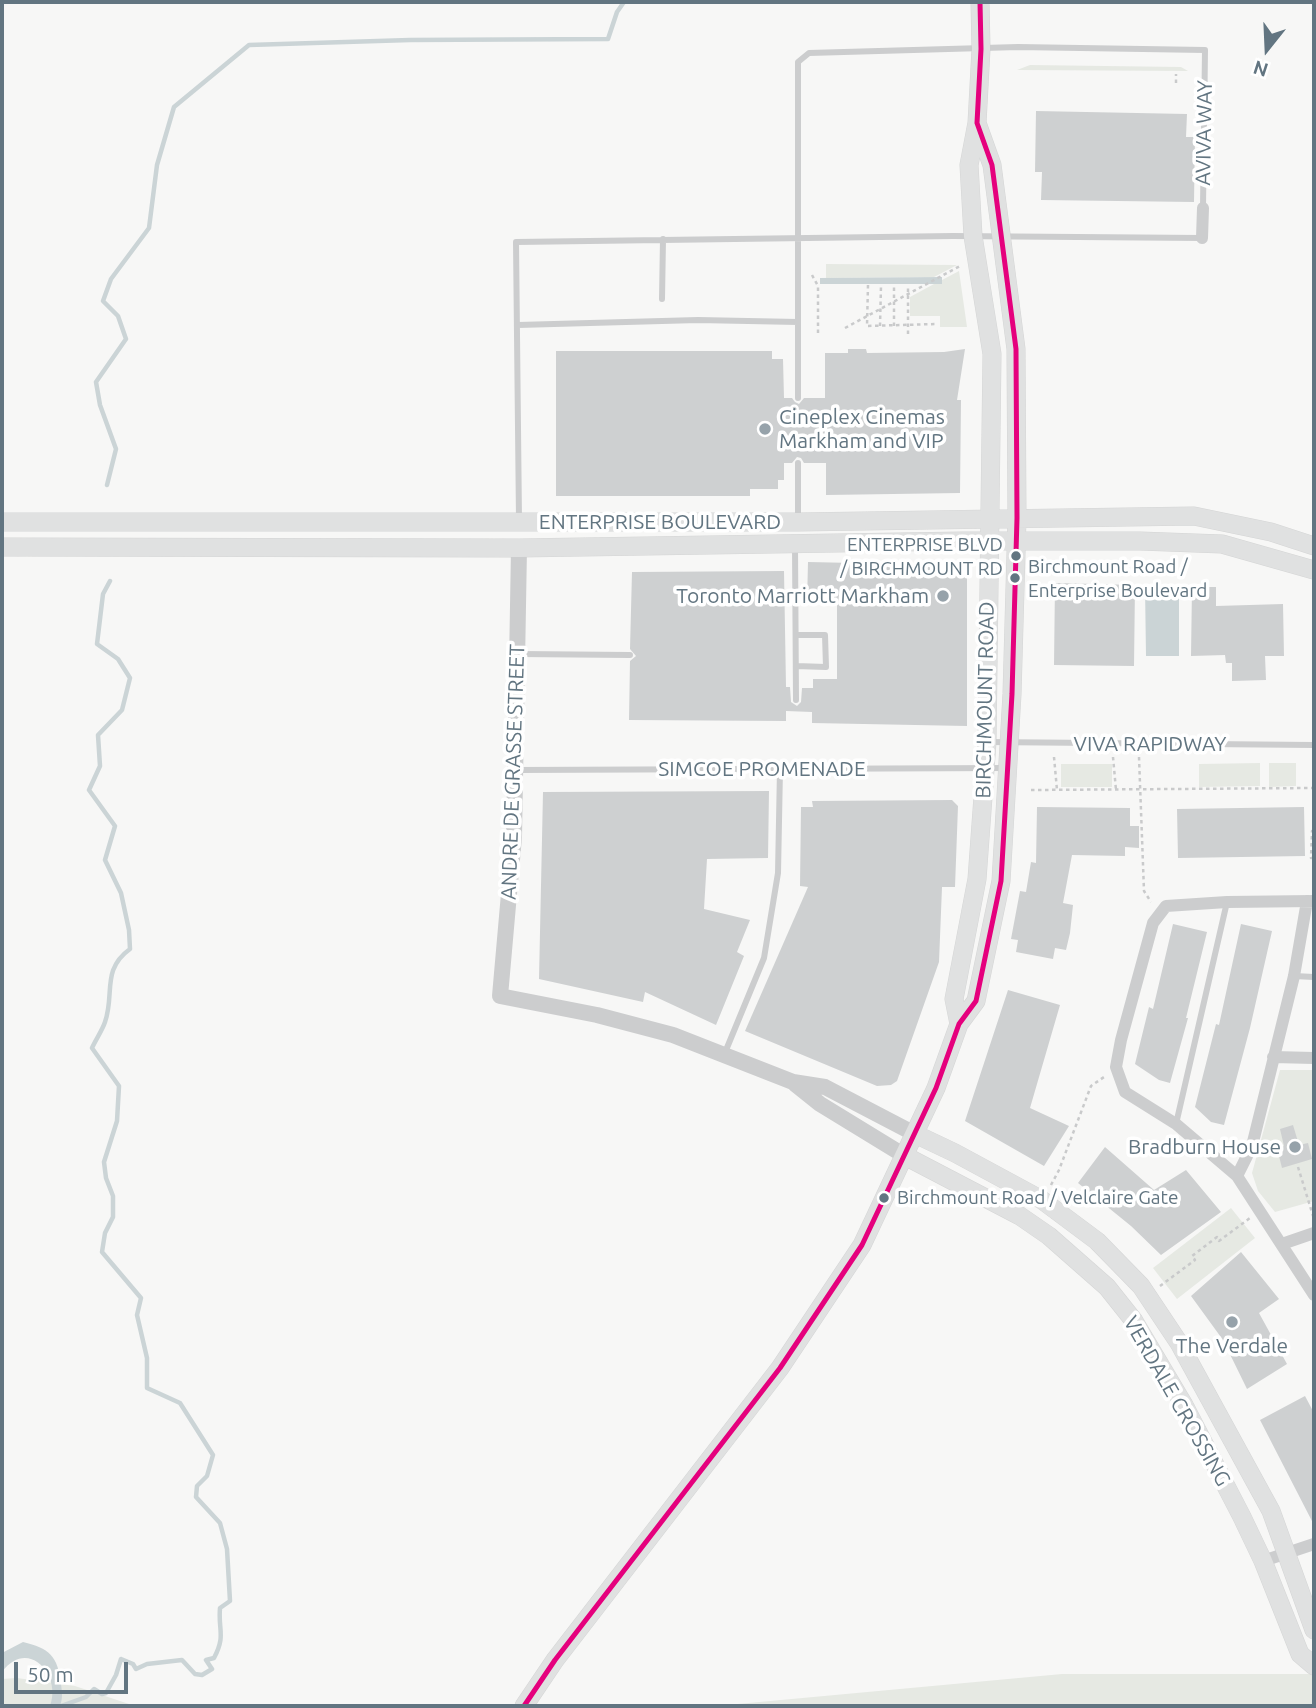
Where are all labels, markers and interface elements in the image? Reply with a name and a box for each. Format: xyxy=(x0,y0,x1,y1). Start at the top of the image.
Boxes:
north arrow xyxy=(1232,14,1302,84)
text: N xyxy=(1250,56,1271,82)
street label: AVIVA WAY xyxy=(1190,80,1218,186)
place label: Cineplex Cinemas Markham and VIP xyxy=(779,404,945,454)
marker: Cineplex Cinemas Markham and VIP xyxy=(757,421,773,437)
street label: ENTERPRISE BOULEVARD xyxy=(539,509,781,535)
place label: ENTERPRISE BLVD / BIRCHMOUNT RD xyxy=(840,534,1003,578)
marker: ENTERPRISE BLVD / BIRCHMOUNT RD xyxy=(1009,549,1023,563)
place label: Birchmount Road / Enterprise Boulevard xyxy=(1028,556,1207,600)
marker: Birchmount Road / Enterprise Boulevard xyxy=(1008,571,1022,585)
place label: Toronto Marriott Markham xyxy=(676,583,929,609)
marker: Toronto Marriott Markham xyxy=(935,588,951,604)
street label: BIRCHMOUNT ROAD xyxy=(971,601,999,799)
street label: ANDRE DE GRASSE STREET xyxy=(496,644,530,900)
street label: VIVA RAPIDWAY xyxy=(1074,731,1226,757)
street label: SIMCOE PROMENADE xyxy=(658,756,866,782)
place label: Bradburn House xyxy=(1128,1134,1281,1160)
marker: Bradburn House xyxy=(1287,1139,1303,1155)
place label: Birchmount Road / Velclaire Gate xyxy=(897,1187,1178,1209)
marker: Birchmount Road / Velclaire Gate xyxy=(877,1191,891,1205)
street label: VERDALE CROSSING xyxy=(1118,1311,1236,1491)
marker: The Verdale xyxy=(1224,1314,1240,1330)
place label: The Verdale xyxy=(1176,1333,1288,1359)
scale bar xyxy=(18,1648,131,1692)
text: 50 m xyxy=(27,1662,74,1686)

